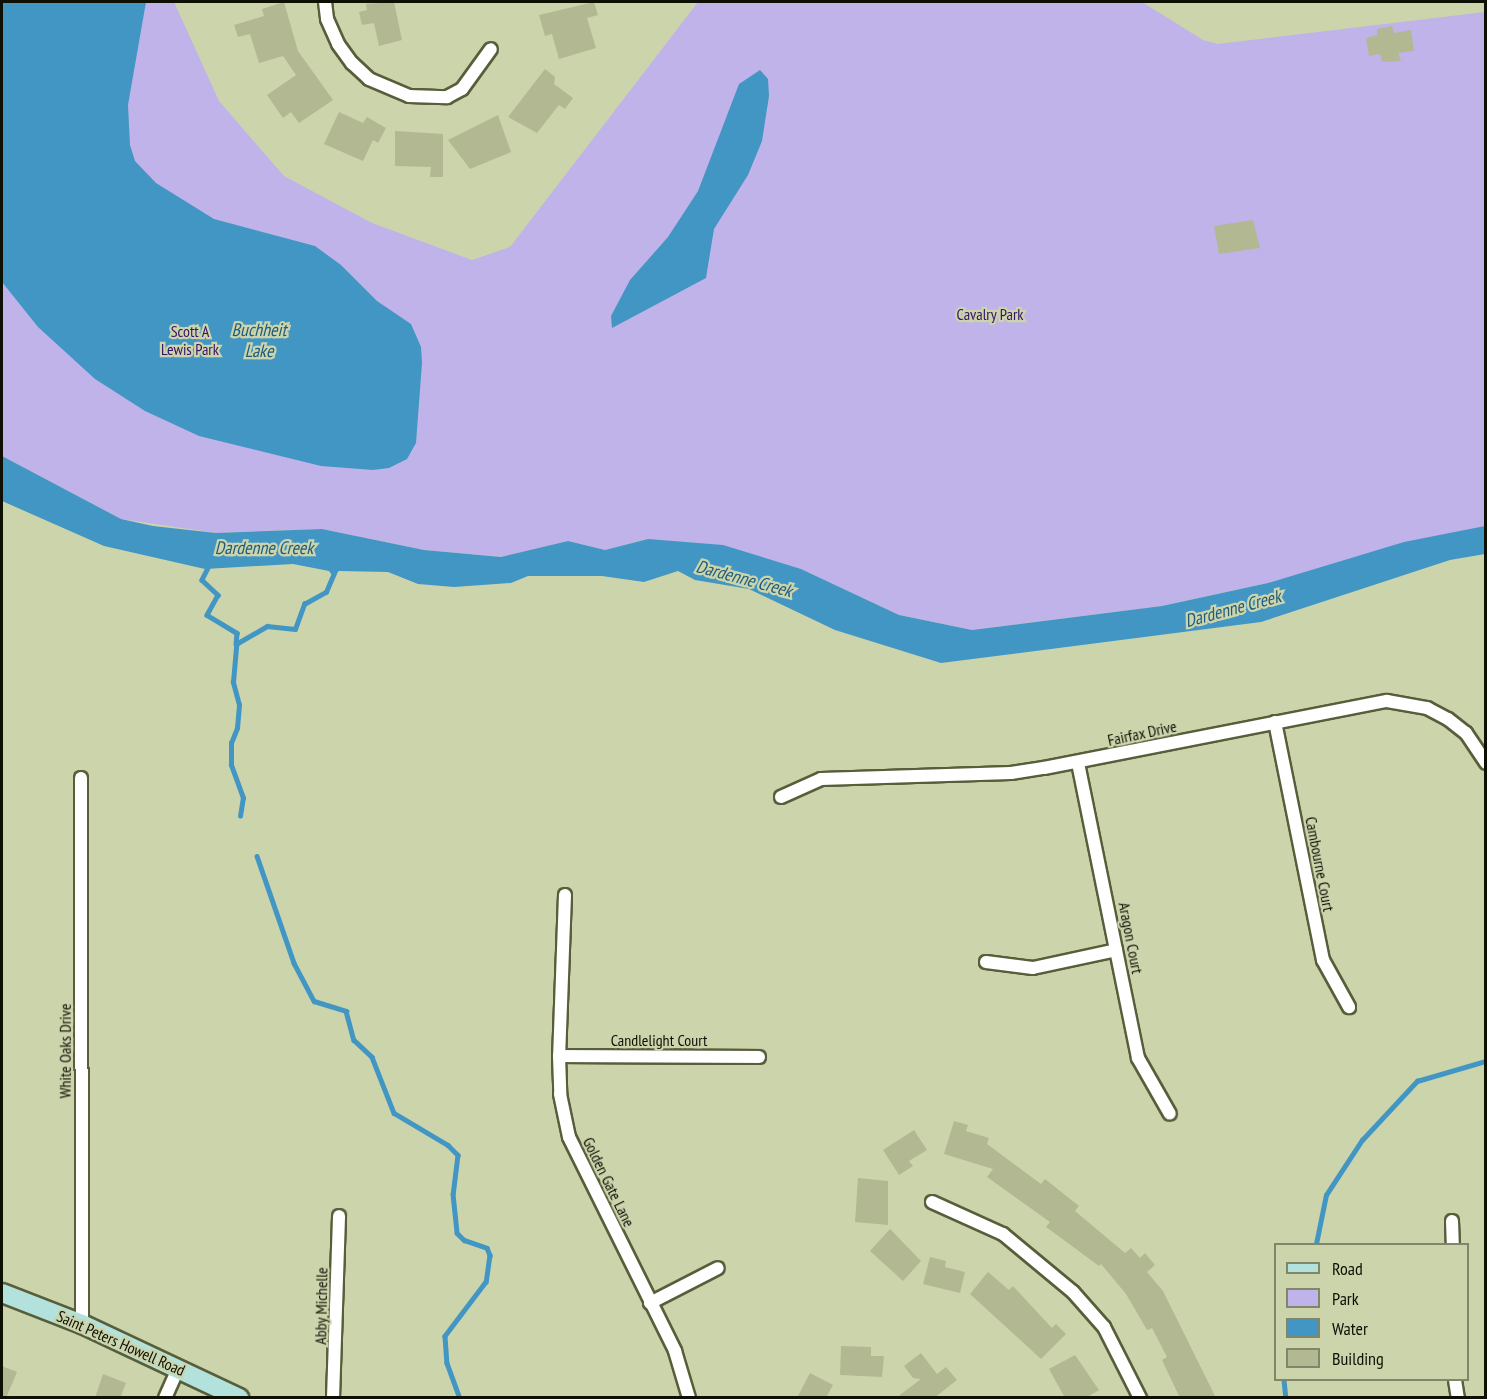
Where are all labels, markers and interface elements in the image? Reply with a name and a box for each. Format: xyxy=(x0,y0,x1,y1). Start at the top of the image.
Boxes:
park label: Cavalry Park xyxy=(956,304,1024,324)
water label: Buchheit Lake xyxy=(232,320,286,362)
park label: Scott A Lewis Park xyxy=(161,321,219,359)
water label: Dardenne Creek xyxy=(215,537,313,559)
water label: Dardenne Creek xyxy=(694,556,794,602)
water label: Dardenne Creek xyxy=(1183,586,1283,632)
street label: Fairfax Drive xyxy=(1106,716,1178,750)
street label: Cambourne Court xyxy=(1301,815,1339,913)
street label: Aragon Court xyxy=(1115,901,1147,975)
street label: White Oaks Drive xyxy=(55,1004,75,1098)
street label: Candlelight Court xyxy=(611,1030,707,1050)
street label: Golden Gate Lane xyxy=(579,1134,639,1230)
legend xyxy=(1274,1243,1469,1381)
text: Road xyxy=(1332,1257,1363,1280)
street label: Abby Michelle xyxy=(311,1267,331,1345)
text: Park xyxy=(1332,1287,1359,1310)
street label: Saint Peters Howell Road xyxy=(54,1306,188,1380)
text: Water xyxy=(1332,1317,1368,1340)
text: Building xyxy=(1332,1347,1384,1370)

